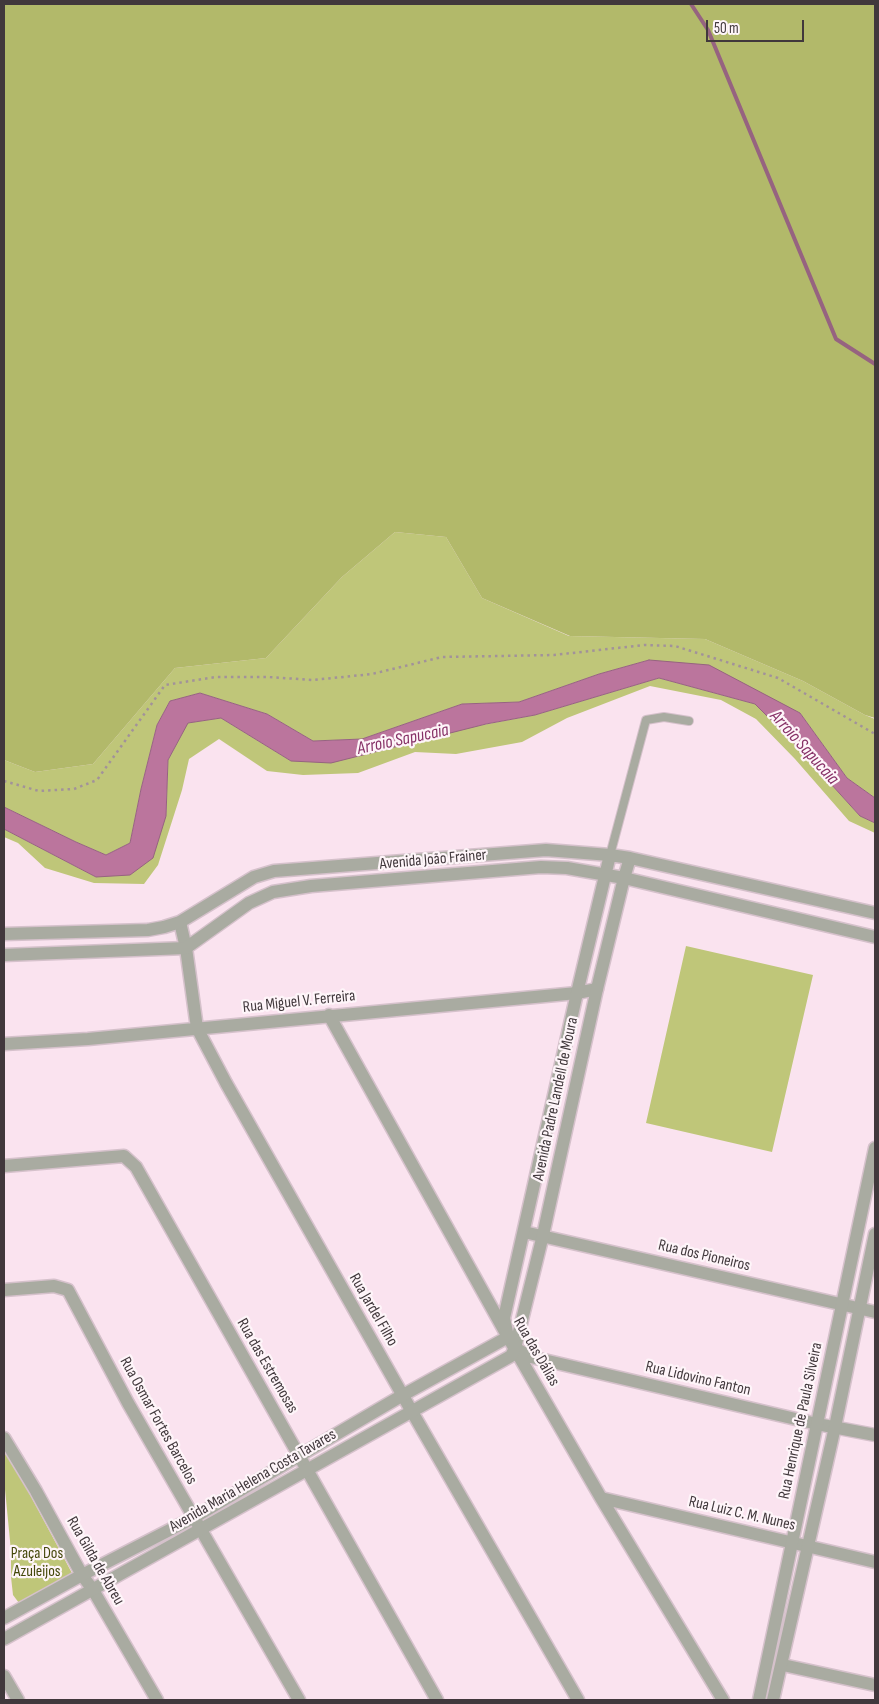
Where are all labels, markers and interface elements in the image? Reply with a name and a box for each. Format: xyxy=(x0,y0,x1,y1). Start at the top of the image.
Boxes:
scale bar xyxy=(709,10,806,42)
text: 50 m xyxy=(714,19,739,38)
water label: Arroio Sapucaia xyxy=(765,706,843,790)
water label: Arroio Sapucaia xyxy=(355,720,451,760)
street label: Avenida João Frainer xyxy=(379,846,487,874)
street label: Rua Miguel V. Ferreira xyxy=(242,987,356,1017)
street label: Avenida Padre Landell de Moura xyxy=(529,1016,583,1182)
street label: Rua dos Pioneiros xyxy=(656,1236,752,1276)
street label: Rua Jardel Filho xyxy=(344,1270,402,1350)
street label: Rua das Dálias xyxy=(509,1314,563,1390)
street label: Rua das Estremosas xyxy=(232,1315,302,1417)
street label: Rua Henrique de Paula Silveira xyxy=(775,1341,827,1501)
street label: Rua Osmar Fortes Barcelos xyxy=(115,1354,201,1488)
street label: Rua Lidovino Fanton xyxy=(644,1358,752,1400)
street label: Avenida Maria Helena Costa Tavares xyxy=(166,1425,340,1537)
street label: Rua Luiz C. M. Nunes xyxy=(687,1492,797,1536)
street label: Rua Gilda de Abreu xyxy=(62,1513,128,1609)
park label: Praça Dos Azuleijos xyxy=(11,1544,63,1582)

